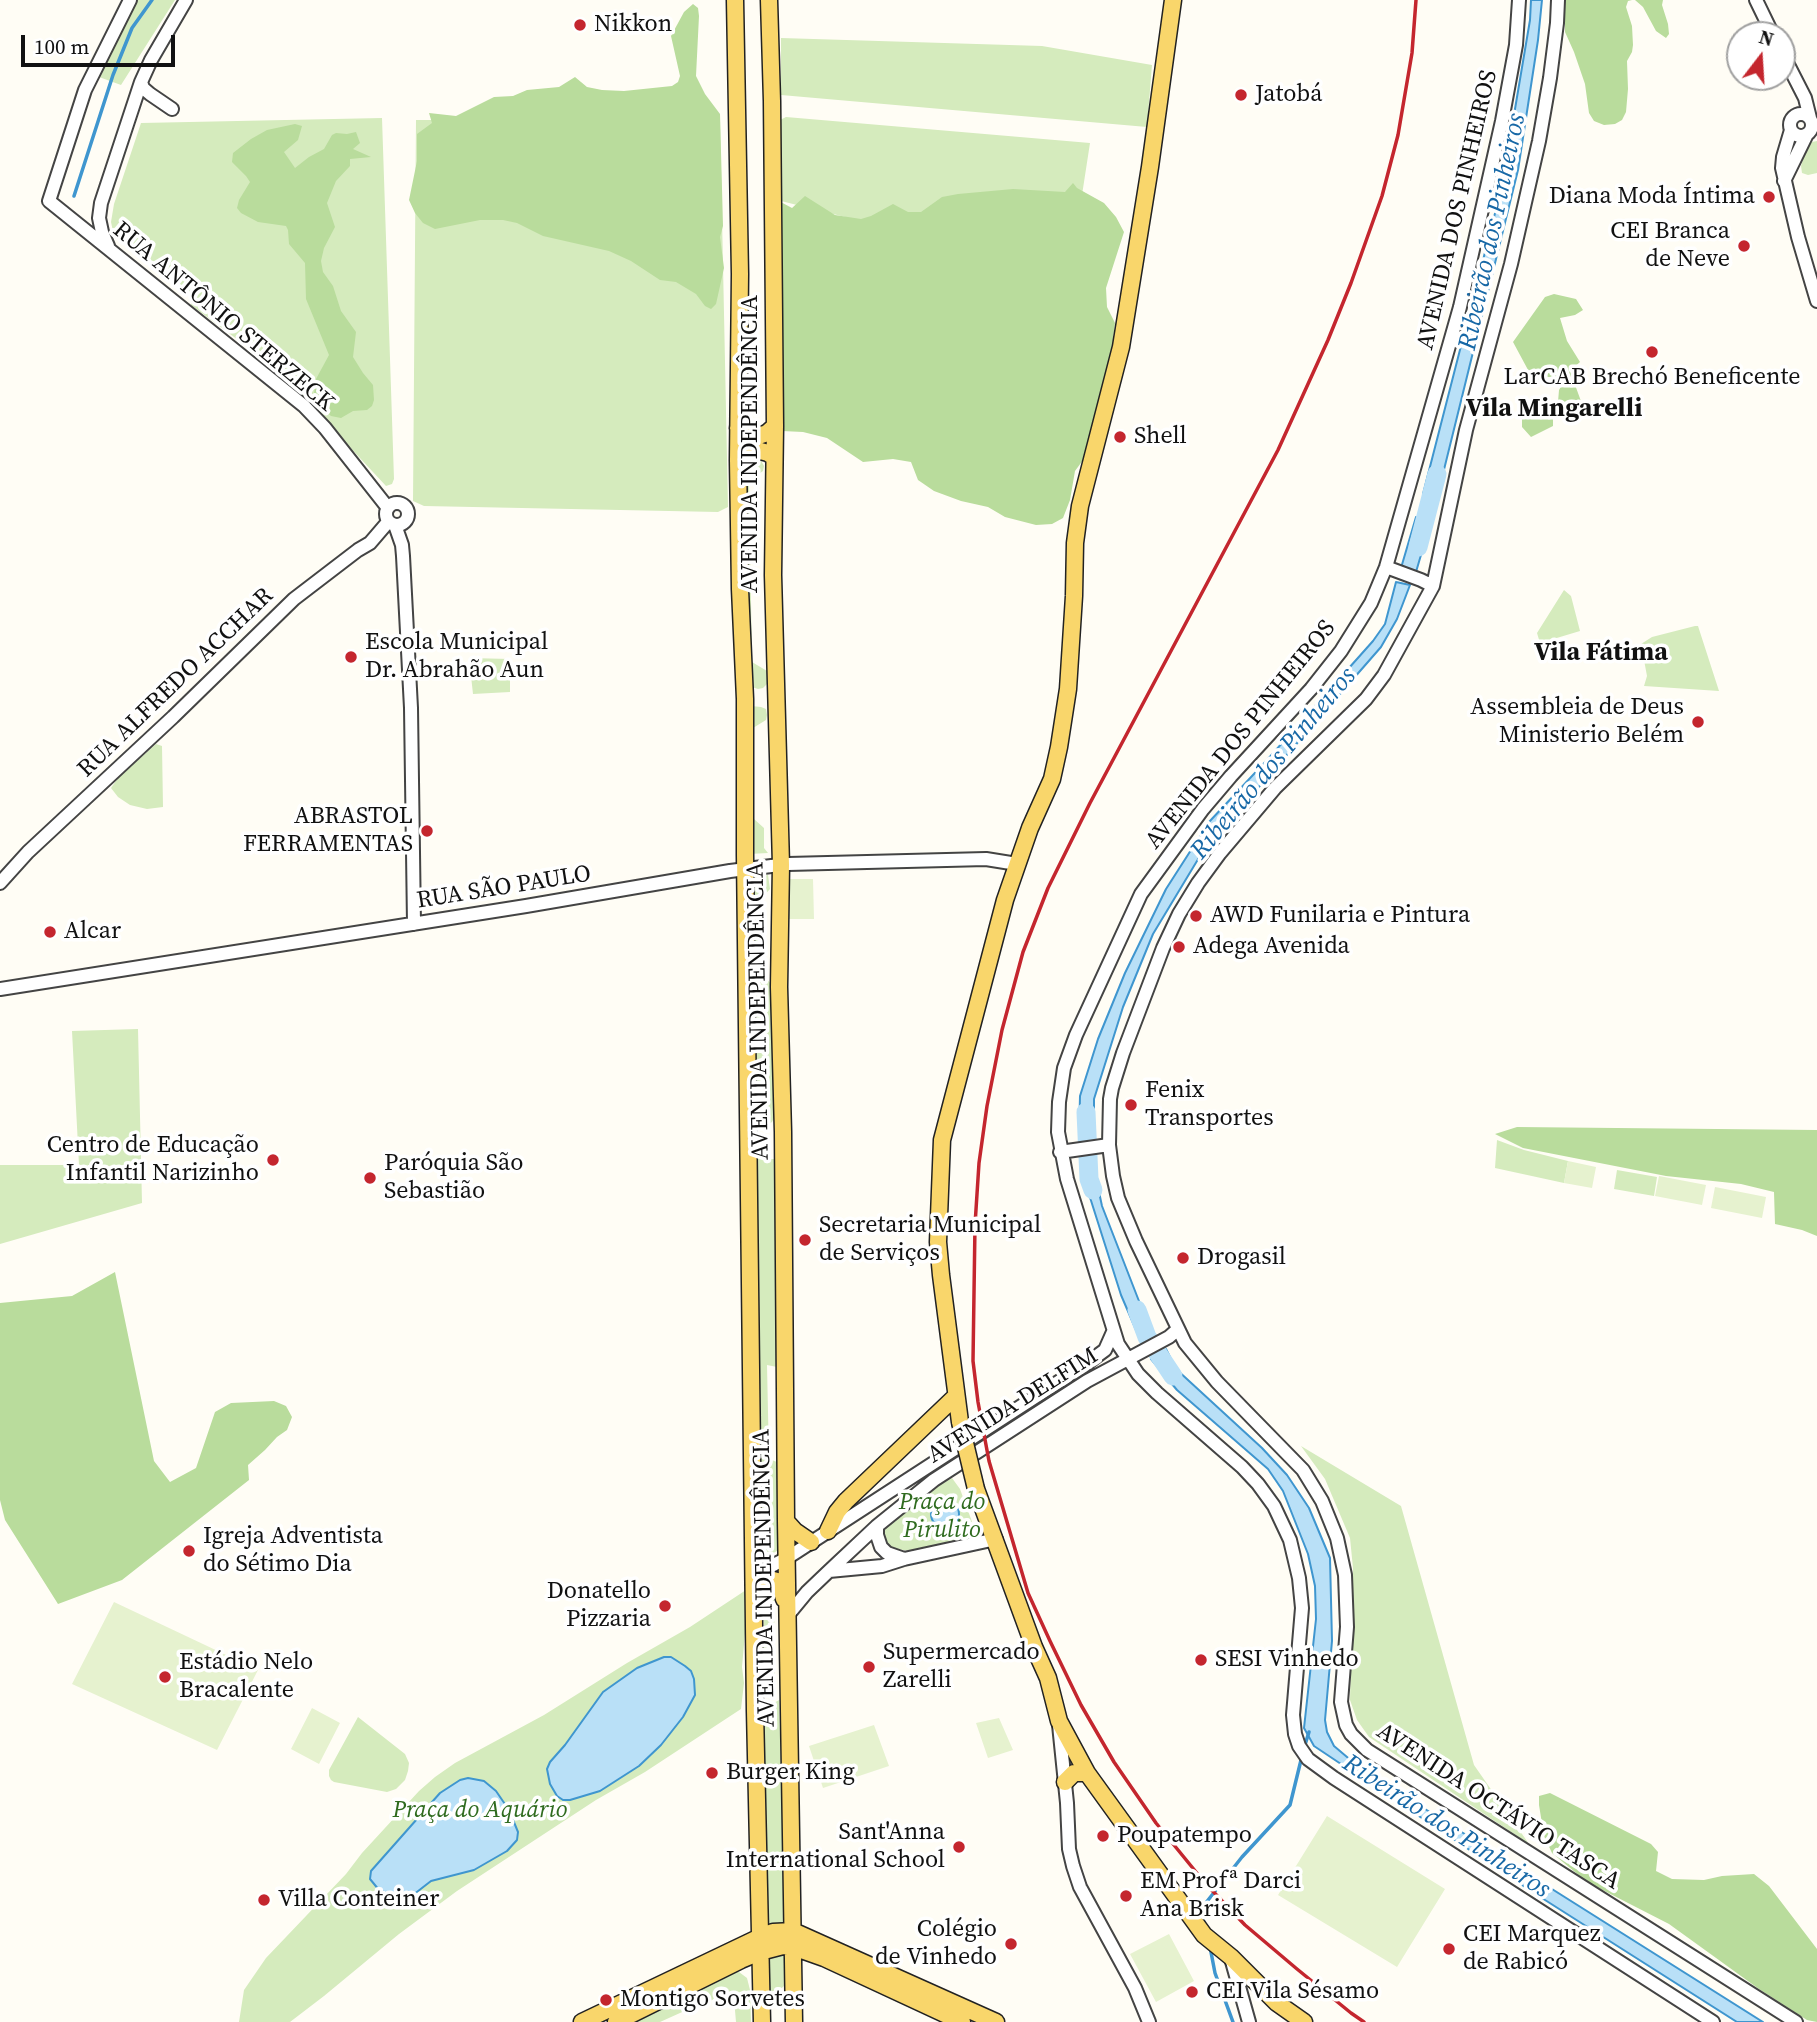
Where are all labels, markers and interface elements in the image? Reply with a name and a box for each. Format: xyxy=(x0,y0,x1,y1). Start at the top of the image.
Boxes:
place label: Nikkon xyxy=(594,11,672,39)
marker: Nikkon xyxy=(572,17,588,33)
scale bar xyxy=(24,21,178,65)
north arrow xyxy=(1726,21,1796,91)
text: N xyxy=(1756,23,1777,52)
text: 100 m xyxy=(34,32,89,61)
street label: AVENIDA DOS PINHEIROS xyxy=(1412,67,1504,353)
place label: Jatobá xyxy=(1255,81,1322,109)
marker: Jatobá xyxy=(1233,87,1249,103)
water label: Ribeirão dos Pinheiros xyxy=(1453,111,1533,353)
place label: Diana Moda Íntima xyxy=(1549,183,1755,211)
marker: Diana Moda Íntima xyxy=(1761,189,1777,205)
street label: RUA ANTÔNIO STERZECK xyxy=(106,216,340,418)
place label: CEI Branca de Neve xyxy=(1610,218,1730,274)
marker: CEI Branca de Neve xyxy=(1736,238,1752,254)
street label: AVENIDA INDEPENDÊNCIA xyxy=(737,295,765,593)
marker: LarCAB Brechó Beneficente xyxy=(1644,344,1660,360)
place label: LarCAB Brechó Beneficente xyxy=(1504,364,1800,392)
district label: Vila Mingarelli xyxy=(1466,393,1642,425)
place label: Shell xyxy=(1134,423,1187,451)
marker: Shell xyxy=(1112,429,1128,445)
street label: RUA ALFREDO ACCHAR xyxy=(72,582,280,784)
street label: AVENIDA DOS PINHEIROS xyxy=(1140,615,1342,855)
place label: Escola Municipal Dr. Abrahão Aun xyxy=(365,629,548,685)
district label: Vila Fátima xyxy=(1534,637,1668,669)
marker: Escola Municipal Dr. Abrahão Aun xyxy=(343,649,359,665)
water label: Ribeirão dos Pinheiros xyxy=(1185,662,1363,866)
place label: Assembleia de Deus Ministerio Belém xyxy=(1470,694,1684,750)
marker: Assembleia de Deus Ministerio Belém xyxy=(1690,714,1706,730)
place label: ABRASTOL FERRAMENTAS xyxy=(243,803,413,859)
marker: ABRASTOL FERRAMENTAS xyxy=(419,823,435,839)
street label: RUA SÃO PAULO xyxy=(415,860,593,916)
street label: AVENIDA INDEPENDÊNCIA xyxy=(742,862,776,1160)
place label: AWD Funilaria e Pintura xyxy=(1210,902,1470,930)
marker: AWD Funilaria e Pintura xyxy=(1188,908,1204,924)
place label: Alcar xyxy=(64,918,121,946)
marker: Alcar xyxy=(42,924,58,940)
place label: Adega Avenida xyxy=(1193,933,1350,961)
marker: Adega Avenida xyxy=(1171,939,1187,955)
place label: Fenix Transportes xyxy=(1145,1077,1274,1133)
marker: Fenix Transportes xyxy=(1123,1097,1139,1113)
place label: Centro de Educação Infantil Narizinho xyxy=(47,1132,259,1188)
place label: Paróquia São Sebastião xyxy=(384,1150,523,1206)
marker: Centro de Educação Infantil Narizinho xyxy=(265,1152,281,1168)
marker: Paróquia São Sebastião xyxy=(362,1170,378,1186)
place label: Secretaria Municipal de Serviços xyxy=(819,1212,1041,1268)
marker: Secretaria Municipal de Serviços xyxy=(797,1232,813,1248)
place label: Drogasil xyxy=(1197,1244,1286,1272)
marker: Drogasil xyxy=(1175,1250,1191,1266)
street label: AVENIDA DELFIM xyxy=(922,1342,1104,1470)
street label: AVENIDA INDEPENDÊNCIA xyxy=(748,1429,782,1727)
park label: Praça do Pirulito xyxy=(899,1489,985,1545)
place label: Igreja Adventista do Sétimo Dia xyxy=(203,1523,383,1579)
marker: Igreja Adventista do Sétimo Dia xyxy=(181,1543,197,1559)
place label: Donatello Pizzaria xyxy=(547,1578,651,1634)
marker: Donatello Pizzaria xyxy=(657,1598,673,1614)
place label: Supermercado Zarelli xyxy=(883,1639,1040,1695)
place label: SESI Vinhedo xyxy=(1215,1646,1359,1674)
place label: Estádio Nelo Bracalente xyxy=(179,1649,313,1705)
marker: SESI Vinhedo xyxy=(1193,1652,1209,1668)
marker: Supermercado Zarelli xyxy=(861,1659,877,1675)
marker: Estádio Nelo Bracalente xyxy=(157,1669,173,1685)
street label: AVENIDA OCTÁVIO TASCA xyxy=(1371,1717,1625,1897)
water label: Ribeirão dos Pinheiros xyxy=(1336,1748,1556,1906)
place label: Burger King xyxy=(726,1759,855,1787)
marker: Burger King xyxy=(704,1765,720,1781)
park label: Praça do Aquário xyxy=(392,1797,568,1825)
place label: Sant'Anna International School xyxy=(726,1819,945,1875)
place label: Poupatempo xyxy=(1117,1822,1252,1850)
marker: Poupatempo xyxy=(1095,1828,1111,1844)
marker: Sant'Anna International School xyxy=(951,1839,967,1855)
place label: EM Profª Darci Ana Brisk xyxy=(1140,1868,1301,1924)
place label: Villa Conteiner xyxy=(278,1886,439,1914)
marker: EM Profª Darci Ana Brisk xyxy=(1118,1888,1134,1904)
marker: Villa Conteiner xyxy=(256,1892,272,1908)
place label: Colégio de Vinhedo xyxy=(875,1916,997,1972)
place label: CEI Marquez de Rabicó xyxy=(1463,1921,1601,1977)
marker: Colégio de Vinhedo xyxy=(1003,1936,1019,1952)
marker: CEI Marquez de Rabicó xyxy=(1441,1941,1457,1957)
place label: CEI Vila Sésamo xyxy=(1206,1978,1379,2006)
marker: CEI Vila Sésamo xyxy=(1184,1984,1200,2000)
place label: Montigo Sorvetes xyxy=(620,1986,805,2014)
marker: Montigo Sorvetes xyxy=(598,1992,614,2008)

